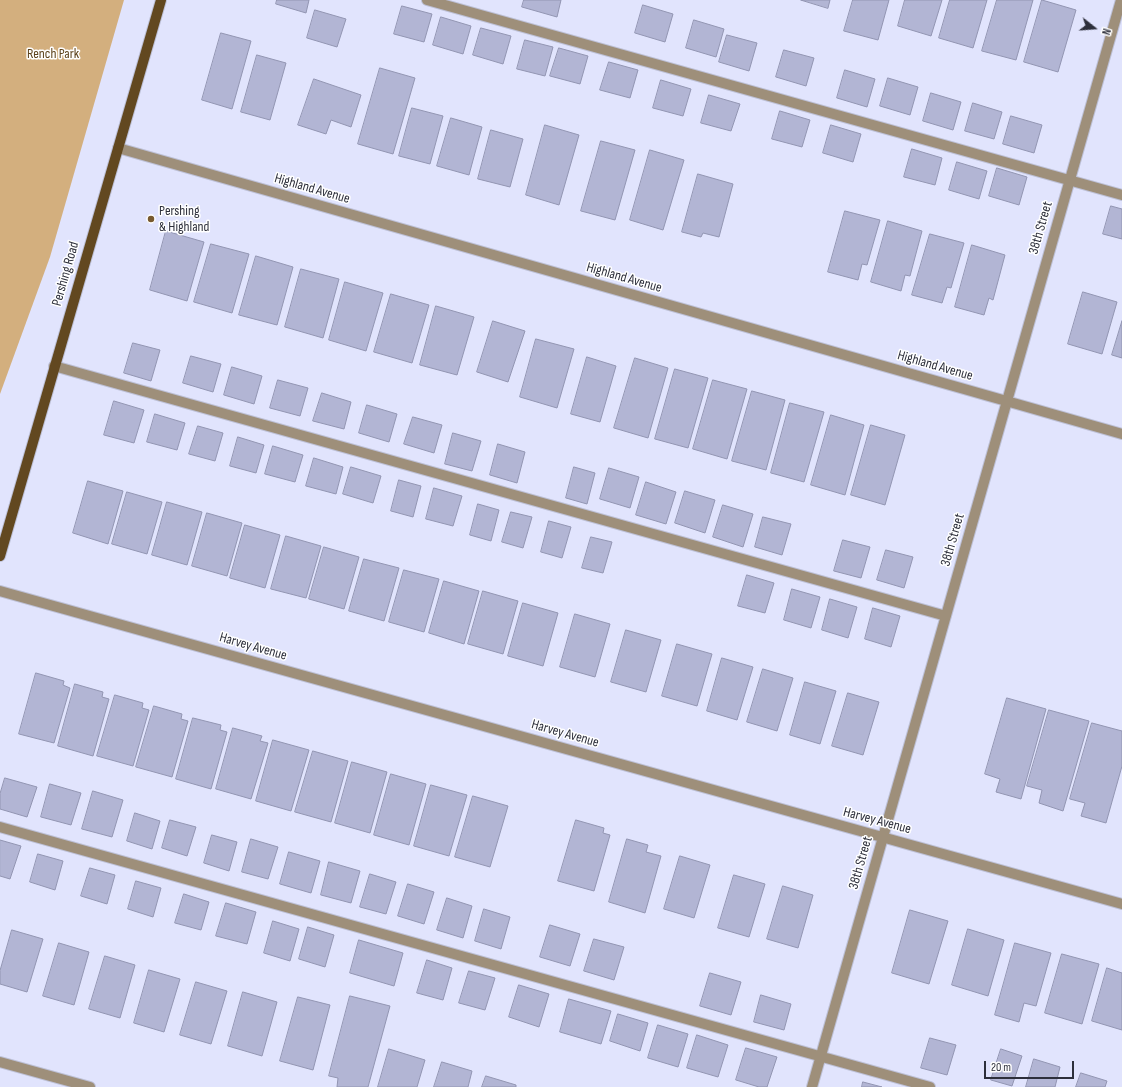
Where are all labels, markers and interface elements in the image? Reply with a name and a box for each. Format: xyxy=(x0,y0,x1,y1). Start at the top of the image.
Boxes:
north arrow xyxy=(1074,8,1114,48)
text: N xyxy=(1099,27,1113,36)
park label: Rench Park xyxy=(27,46,79,62)
street label: Highland Avenue xyxy=(272,170,352,208)
street label: 38th Street xyxy=(1025,200,1057,256)
place label: Pershing & Highland xyxy=(159,203,209,236)
marker: Pershing & Highland xyxy=(146,214,156,224)
street label: Pershing Road xyxy=(49,240,83,308)
street label: Highland Avenue xyxy=(584,259,664,297)
street label: Highland Avenue xyxy=(895,347,975,385)
street label: 38th Street xyxy=(937,512,969,568)
street label: Harvey Avenue xyxy=(217,629,289,665)
street label: Harvey Avenue xyxy=(529,716,601,752)
street label: Harvey Avenue xyxy=(841,804,913,838)
street label: 38th Street xyxy=(845,835,877,891)
scale bar xyxy=(986,1053,1076,1079)
text: 20 m xyxy=(991,1060,1011,1075)

